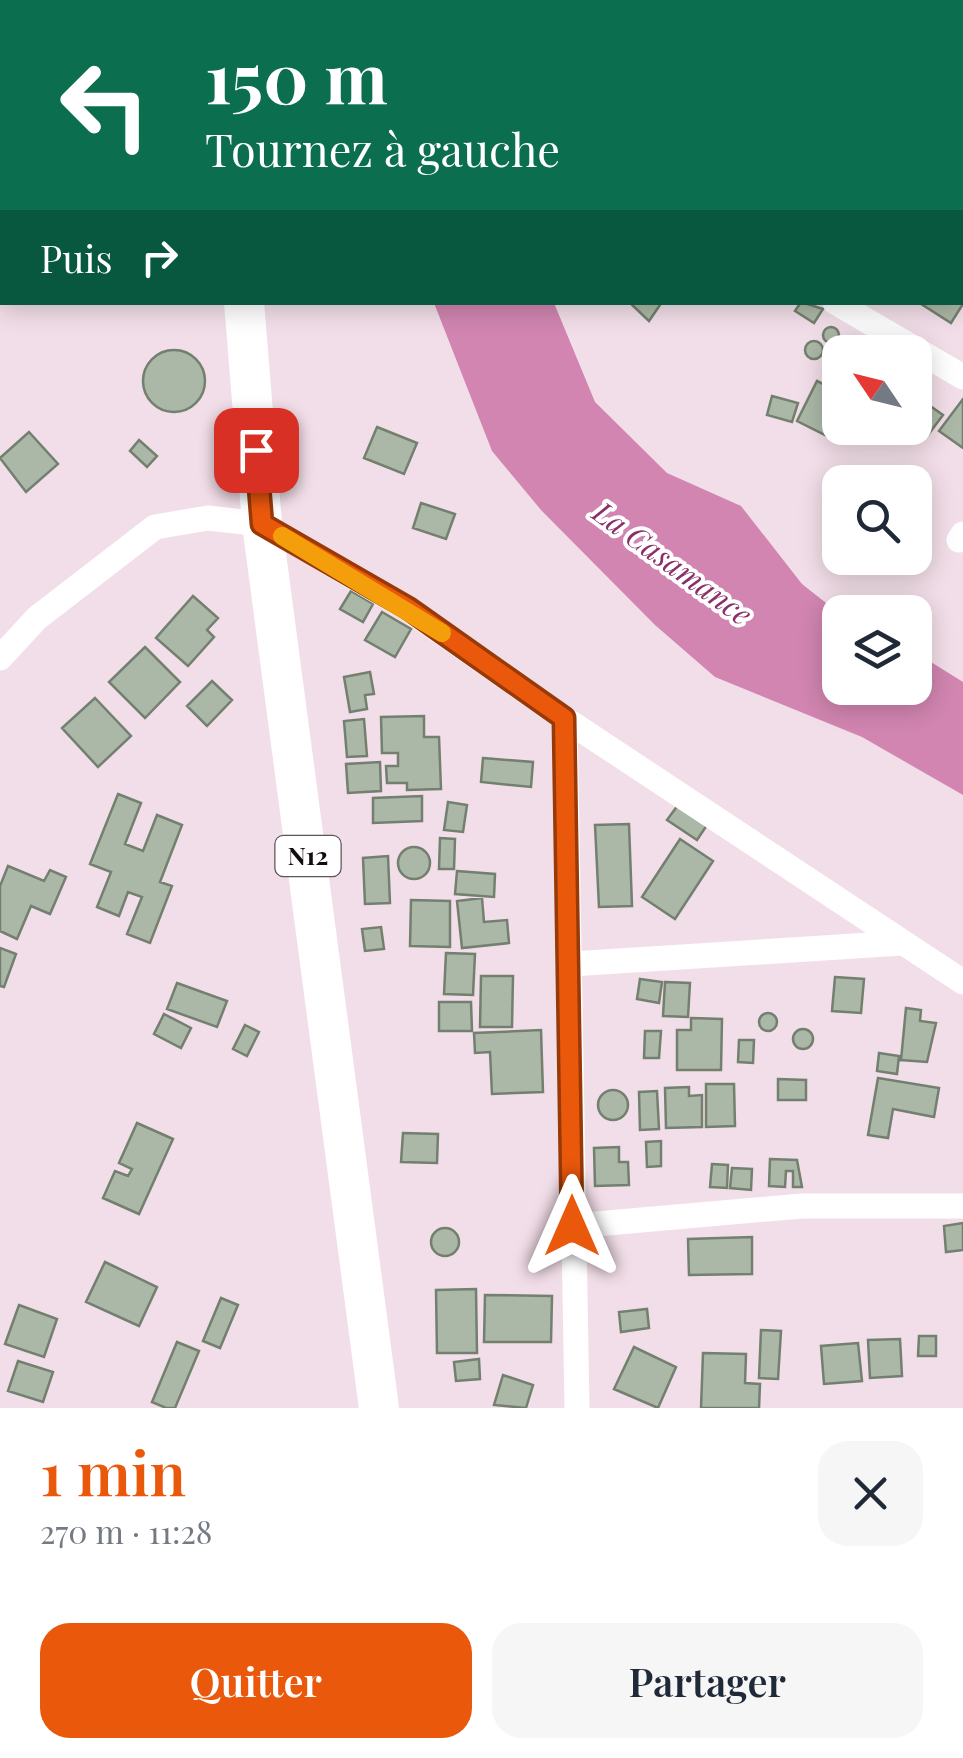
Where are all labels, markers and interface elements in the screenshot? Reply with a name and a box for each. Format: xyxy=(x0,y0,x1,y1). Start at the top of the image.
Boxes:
text: 150 m xyxy=(205,28,388,122)
icon: left xyxy=(40,40,170,170)
text: Tournez à gauche xyxy=(205,118,560,178)
icon: right xyxy=(132,230,187,285)
text: Puis xyxy=(40,232,112,283)
north arrow xyxy=(822,335,932,445)
map controls xyxy=(822,335,932,705)
pin xyxy=(214,408,299,493)
icon: arrive xyxy=(229,423,284,478)
button: search xyxy=(822,465,932,575)
water label: La Casamance xyxy=(584,490,761,634)
button: layers xyxy=(822,595,932,705)
road number: N12 xyxy=(276,836,340,876)
position arrow xyxy=(520,1174,624,1278)
text: 1 min xyxy=(40,1431,186,1511)
button: close xyxy=(818,1441,923,1546)
text: 270 m · 11:28 xyxy=(40,1509,212,1552)
button: Quitter xyxy=(40,1623,472,1738)
button: Partager xyxy=(492,1623,923,1738)

